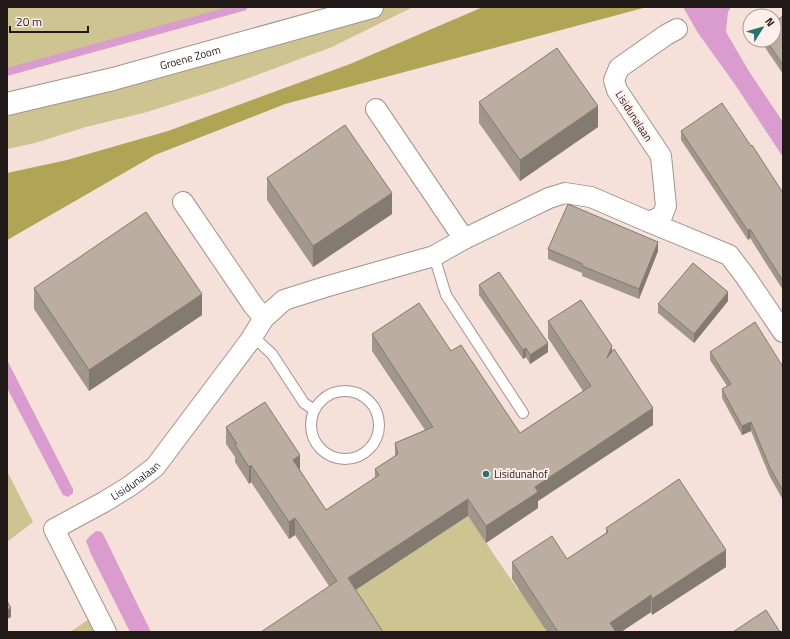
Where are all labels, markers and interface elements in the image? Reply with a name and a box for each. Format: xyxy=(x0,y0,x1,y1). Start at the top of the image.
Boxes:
scale bar xyxy=(10,8,88,34)
north arrow xyxy=(742,8,782,48)
text: 20 m xyxy=(16,12,42,31)
text: N xyxy=(761,14,779,30)
street label: Groene Zoom xyxy=(158,41,222,74)
street label: Lisidunalaan xyxy=(612,87,656,145)
street label: Lisidunalaan xyxy=(107,458,164,504)
place label: Lisidunahof xyxy=(494,466,548,482)
marker: Lisidunahof xyxy=(481,469,491,479)

